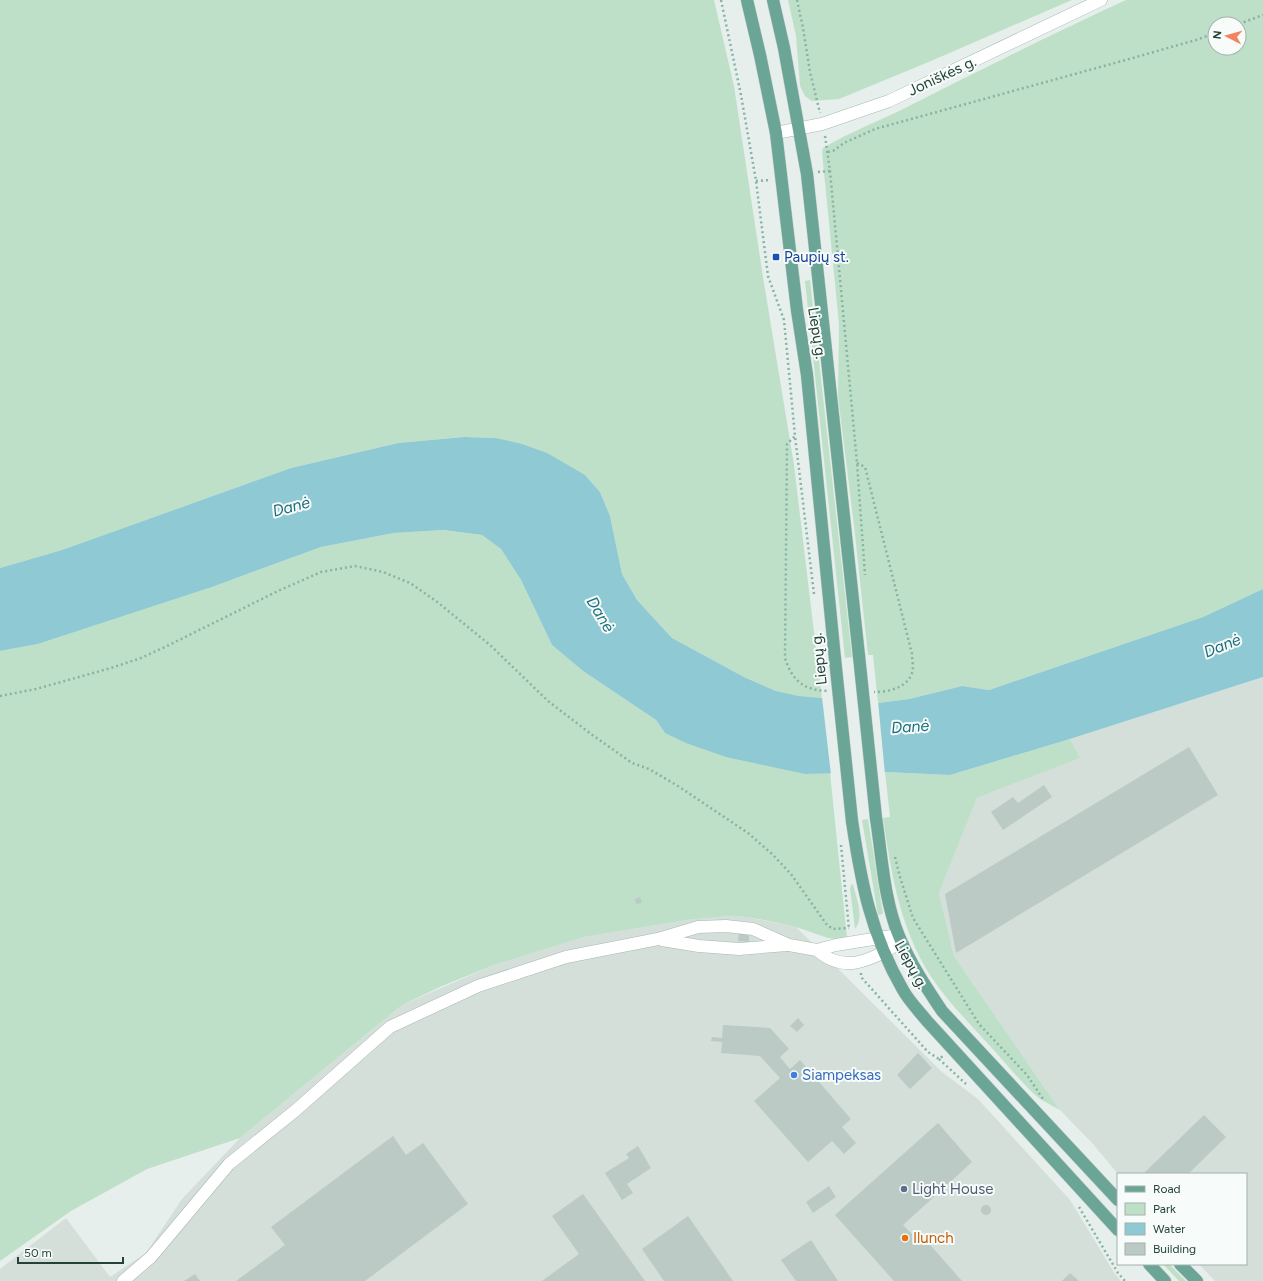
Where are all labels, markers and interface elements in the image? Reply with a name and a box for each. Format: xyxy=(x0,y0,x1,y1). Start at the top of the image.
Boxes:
north arrow xyxy=(1207,16,1247,56)
text: N xyxy=(1211,30,1224,40)
street label: Joniškės g. xyxy=(905,52,979,100)
place label: Paupių st. xyxy=(784,248,849,266)
marker: Paupių st. xyxy=(771,252,781,262)
street label: Liepų g. xyxy=(804,306,830,360)
water label: Danė xyxy=(270,492,312,521)
water label: Danė xyxy=(583,593,619,636)
water label: Danė xyxy=(1201,629,1244,661)
street label: Liepų g. xyxy=(807,632,831,686)
water label: Danė xyxy=(890,716,930,737)
street label: Liepų g. xyxy=(890,938,932,992)
place label: Siampeksas xyxy=(802,1066,881,1084)
marker: Siampeksas xyxy=(789,1070,799,1080)
legend xyxy=(1117,1173,1247,1265)
place label: Light House xyxy=(912,1180,993,1198)
text: Road xyxy=(1153,1182,1181,1196)
marker: Light House xyxy=(899,1184,909,1194)
text: Park xyxy=(1153,1202,1176,1216)
text: Water xyxy=(1153,1222,1185,1236)
place label: Ilunch xyxy=(913,1229,954,1247)
marker: Ilunch xyxy=(900,1233,910,1243)
scale bar xyxy=(18,1239,123,1265)
text: Building xyxy=(1153,1242,1196,1256)
text: 50 m xyxy=(24,1246,52,1260)

